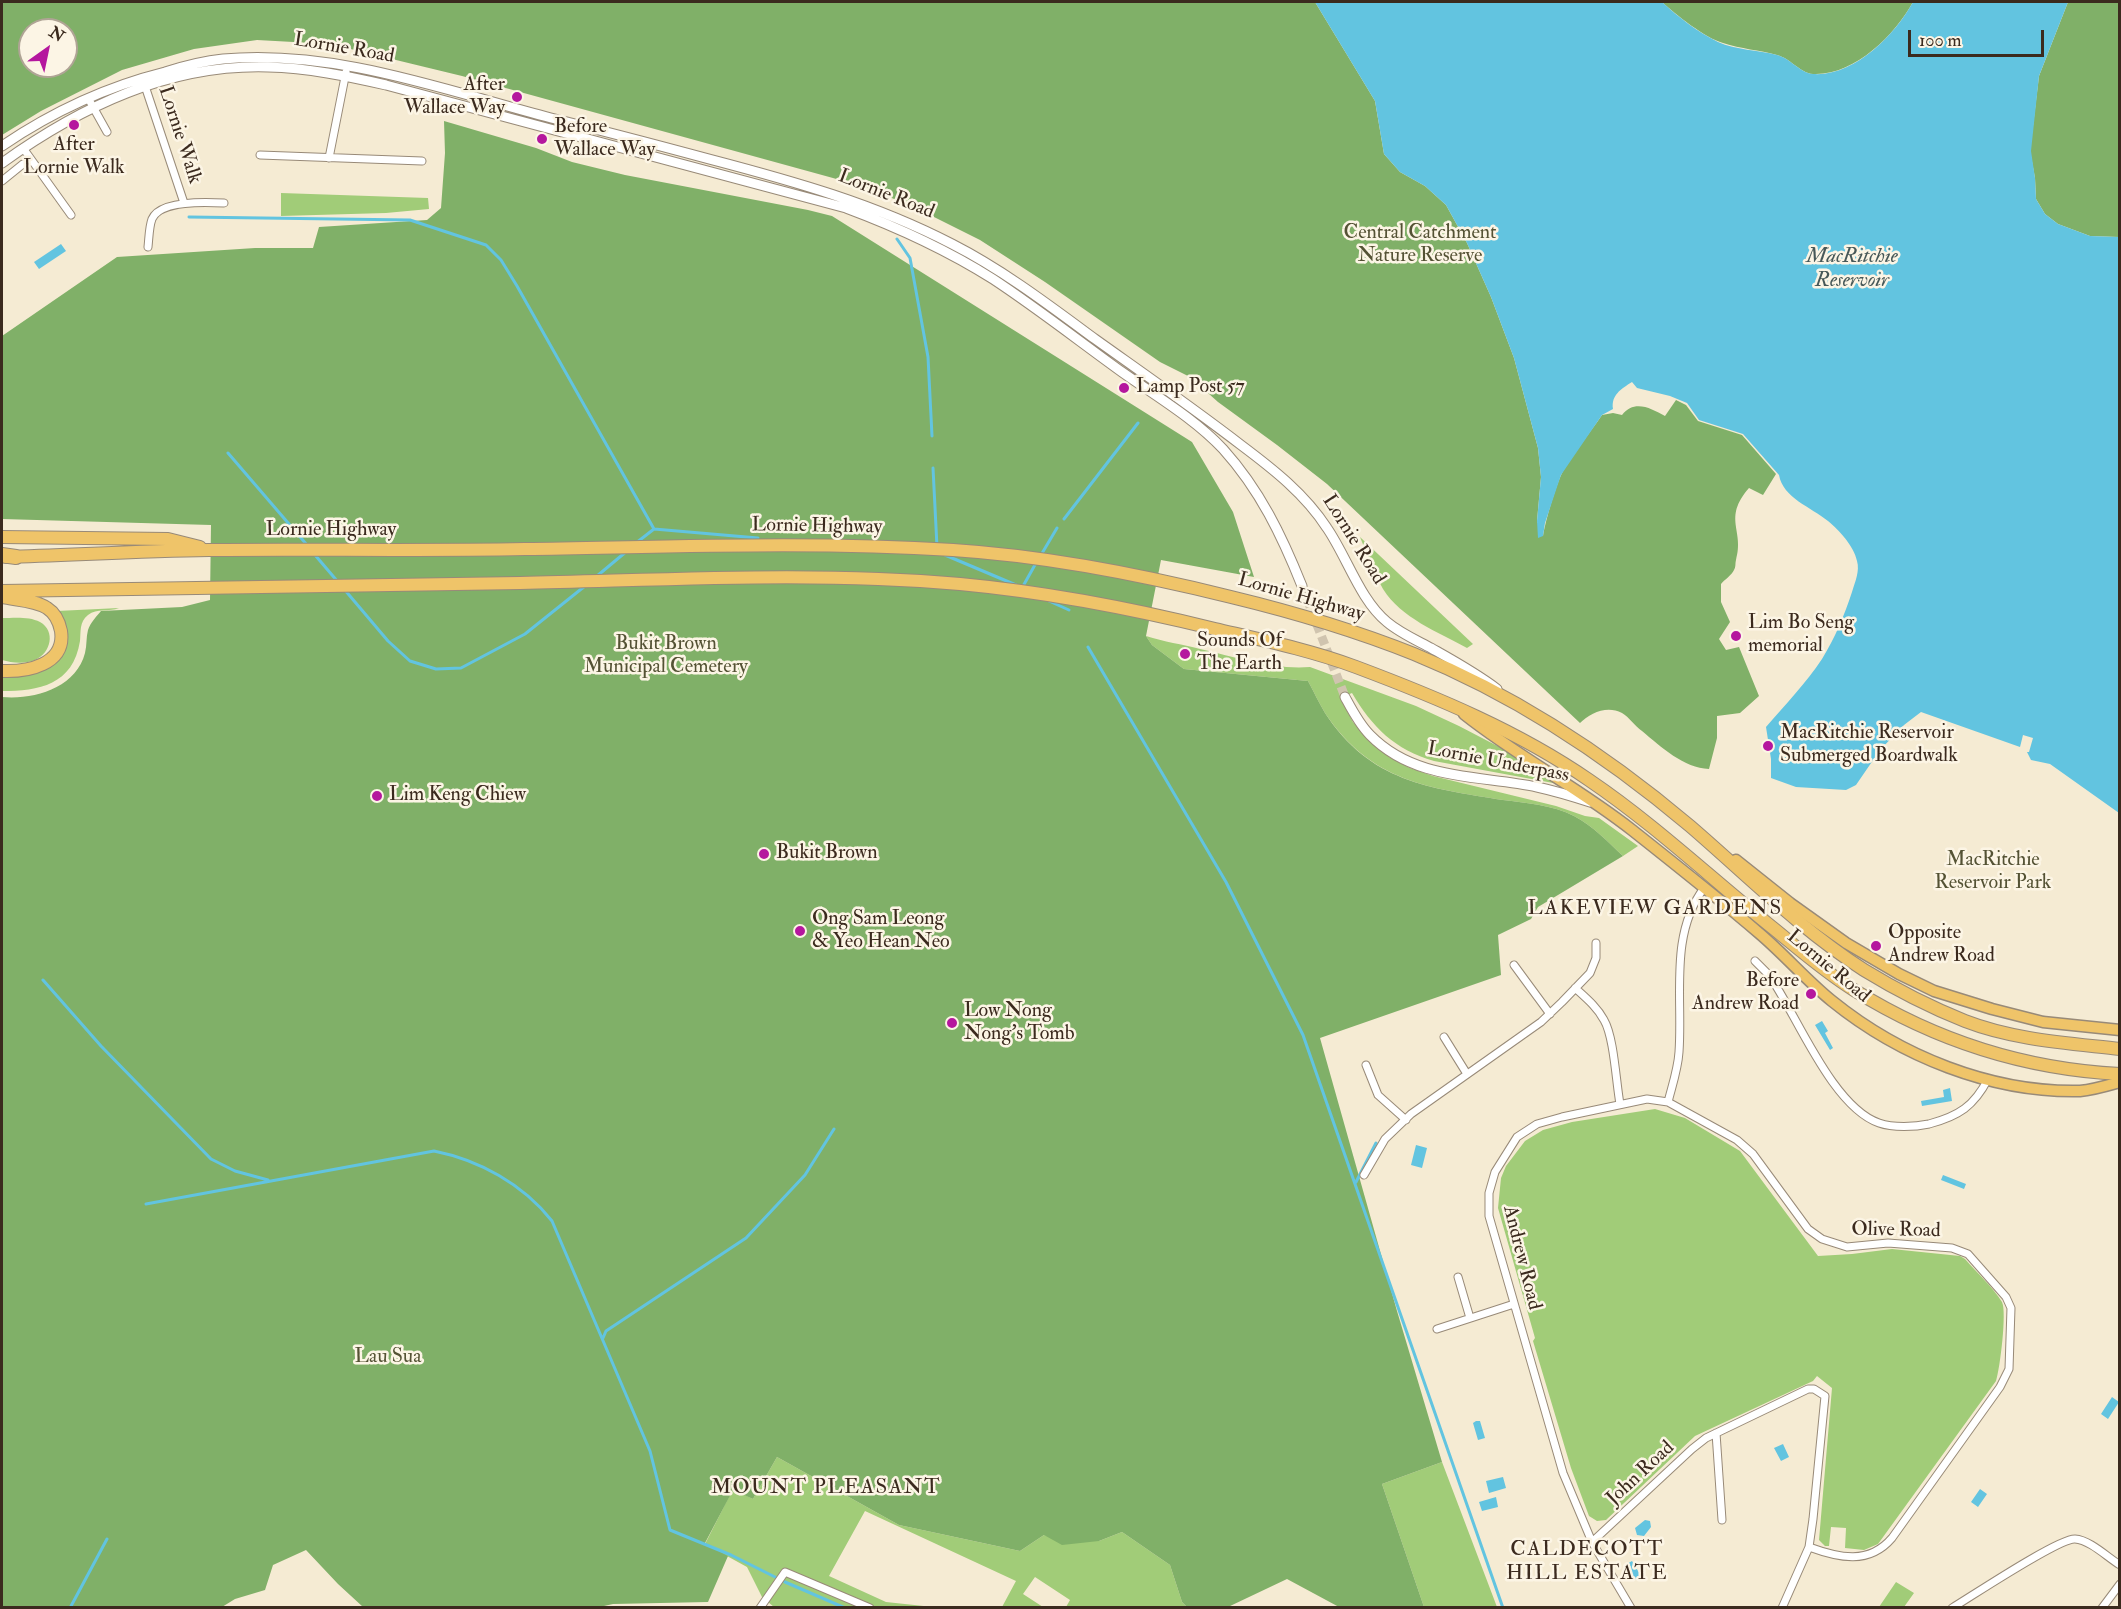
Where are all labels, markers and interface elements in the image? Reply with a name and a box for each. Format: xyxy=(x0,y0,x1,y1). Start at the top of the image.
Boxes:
north arrow xyxy=(18,18,78,78)
scale bar xyxy=(1911,18,2048,56)
text: N xyxy=(45,22,68,47)
street label: Lornie Road xyxy=(292,28,396,70)
text: 100 m xyxy=(1919,29,1962,52)
place label: After Wallace Way xyxy=(404,74,505,121)
street label: Lornie Walk xyxy=(152,83,206,187)
marker: After Wallace Way xyxy=(510,90,524,104)
place label: Before Wallace Way xyxy=(554,116,655,163)
marker: After Lornie Walk xyxy=(67,118,81,132)
marker: Before Wallace Way xyxy=(535,132,549,146)
place label: After Lornie Walk xyxy=(23,134,125,181)
street label: Lornie Road xyxy=(834,165,938,225)
park label: Central Catchment Nature Reserve xyxy=(1344,222,1496,269)
water label: MacRitchie Reservoir xyxy=(1806,244,1898,294)
place label: Lamp Post 57 xyxy=(1136,376,1245,400)
marker: Lamp Post 57 xyxy=(1117,381,1131,395)
street label: Lornie Road xyxy=(1316,491,1390,589)
street label: Lornie Highway xyxy=(751,514,883,540)
street label: Lornie Highway xyxy=(266,519,396,543)
street label: Lornie Highway xyxy=(1235,568,1367,628)
place label: Lim Bo Seng memorial xyxy=(1748,612,1854,659)
marker: Lim Bo Seng memorial xyxy=(1729,629,1743,643)
place label: Sounds Of The Earth xyxy=(1197,630,1282,677)
park label: Bukit Brown Municipal Cemetery xyxy=(584,633,748,680)
marker: Sounds Of The Earth xyxy=(1178,647,1192,661)
place label: MacRitchie Reservoir Submerged Boardwalk xyxy=(1780,722,1958,769)
street label: Lornie Underpass xyxy=(1425,737,1571,789)
marker: MacRitchie Reservoir Submerged Boardwalk xyxy=(1761,739,1775,753)
place label: Lim Keng Chiew xyxy=(389,784,526,808)
marker: Lim Keng Chiew xyxy=(370,789,384,803)
place label: Bukit Brown xyxy=(776,842,877,866)
marker: Bukit Brown xyxy=(757,847,771,861)
park label: MacRitchie Reservoir Park xyxy=(1935,849,2051,896)
district label: LAKEVIEW GARDENS xyxy=(1527,896,1783,922)
place label: Ong Sam Leong & Yeo Hean Neo xyxy=(812,908,950,955)
place label: Opposite Andrew Road xyxy=(1888,922,1995,969)
marker: Ong Sam Leong & Yeo Hean Neo xyxy=(793,924,807,938)
street label: Lornie Road xyxy=(1781,925,1875,1009)
marker: Opposite Andrew Road xyxy=(1869,939,1883,953)
place label: Before Andrew Road xyxy=(1692,970,1799,1017)
marker: Before Andrew Road xyxy=(1804,987,1818,1001)
place label: Low Nong Nong's Tomb xyxy=(964,1000,1074,1047)
marker: Low Nong Nong's Tomb xyxy=(945,1016,959,1030)
street label: Andrew Road xyxy=(1496,1203,1546,1313)
street label: Olive Road xyxy=(1851,1218,1941,1244)
park label: Lau Sua xyxy=(355,1346,421,1370)
street label: John Road xyxy=(1602,1437,1680,1511)
district label: MOUNT PLEASANT xyxy=(711,1475,941,1501)
district label: CALDECOTT HILL ESTATE xyxy=(1506,1537,1668,1587)

